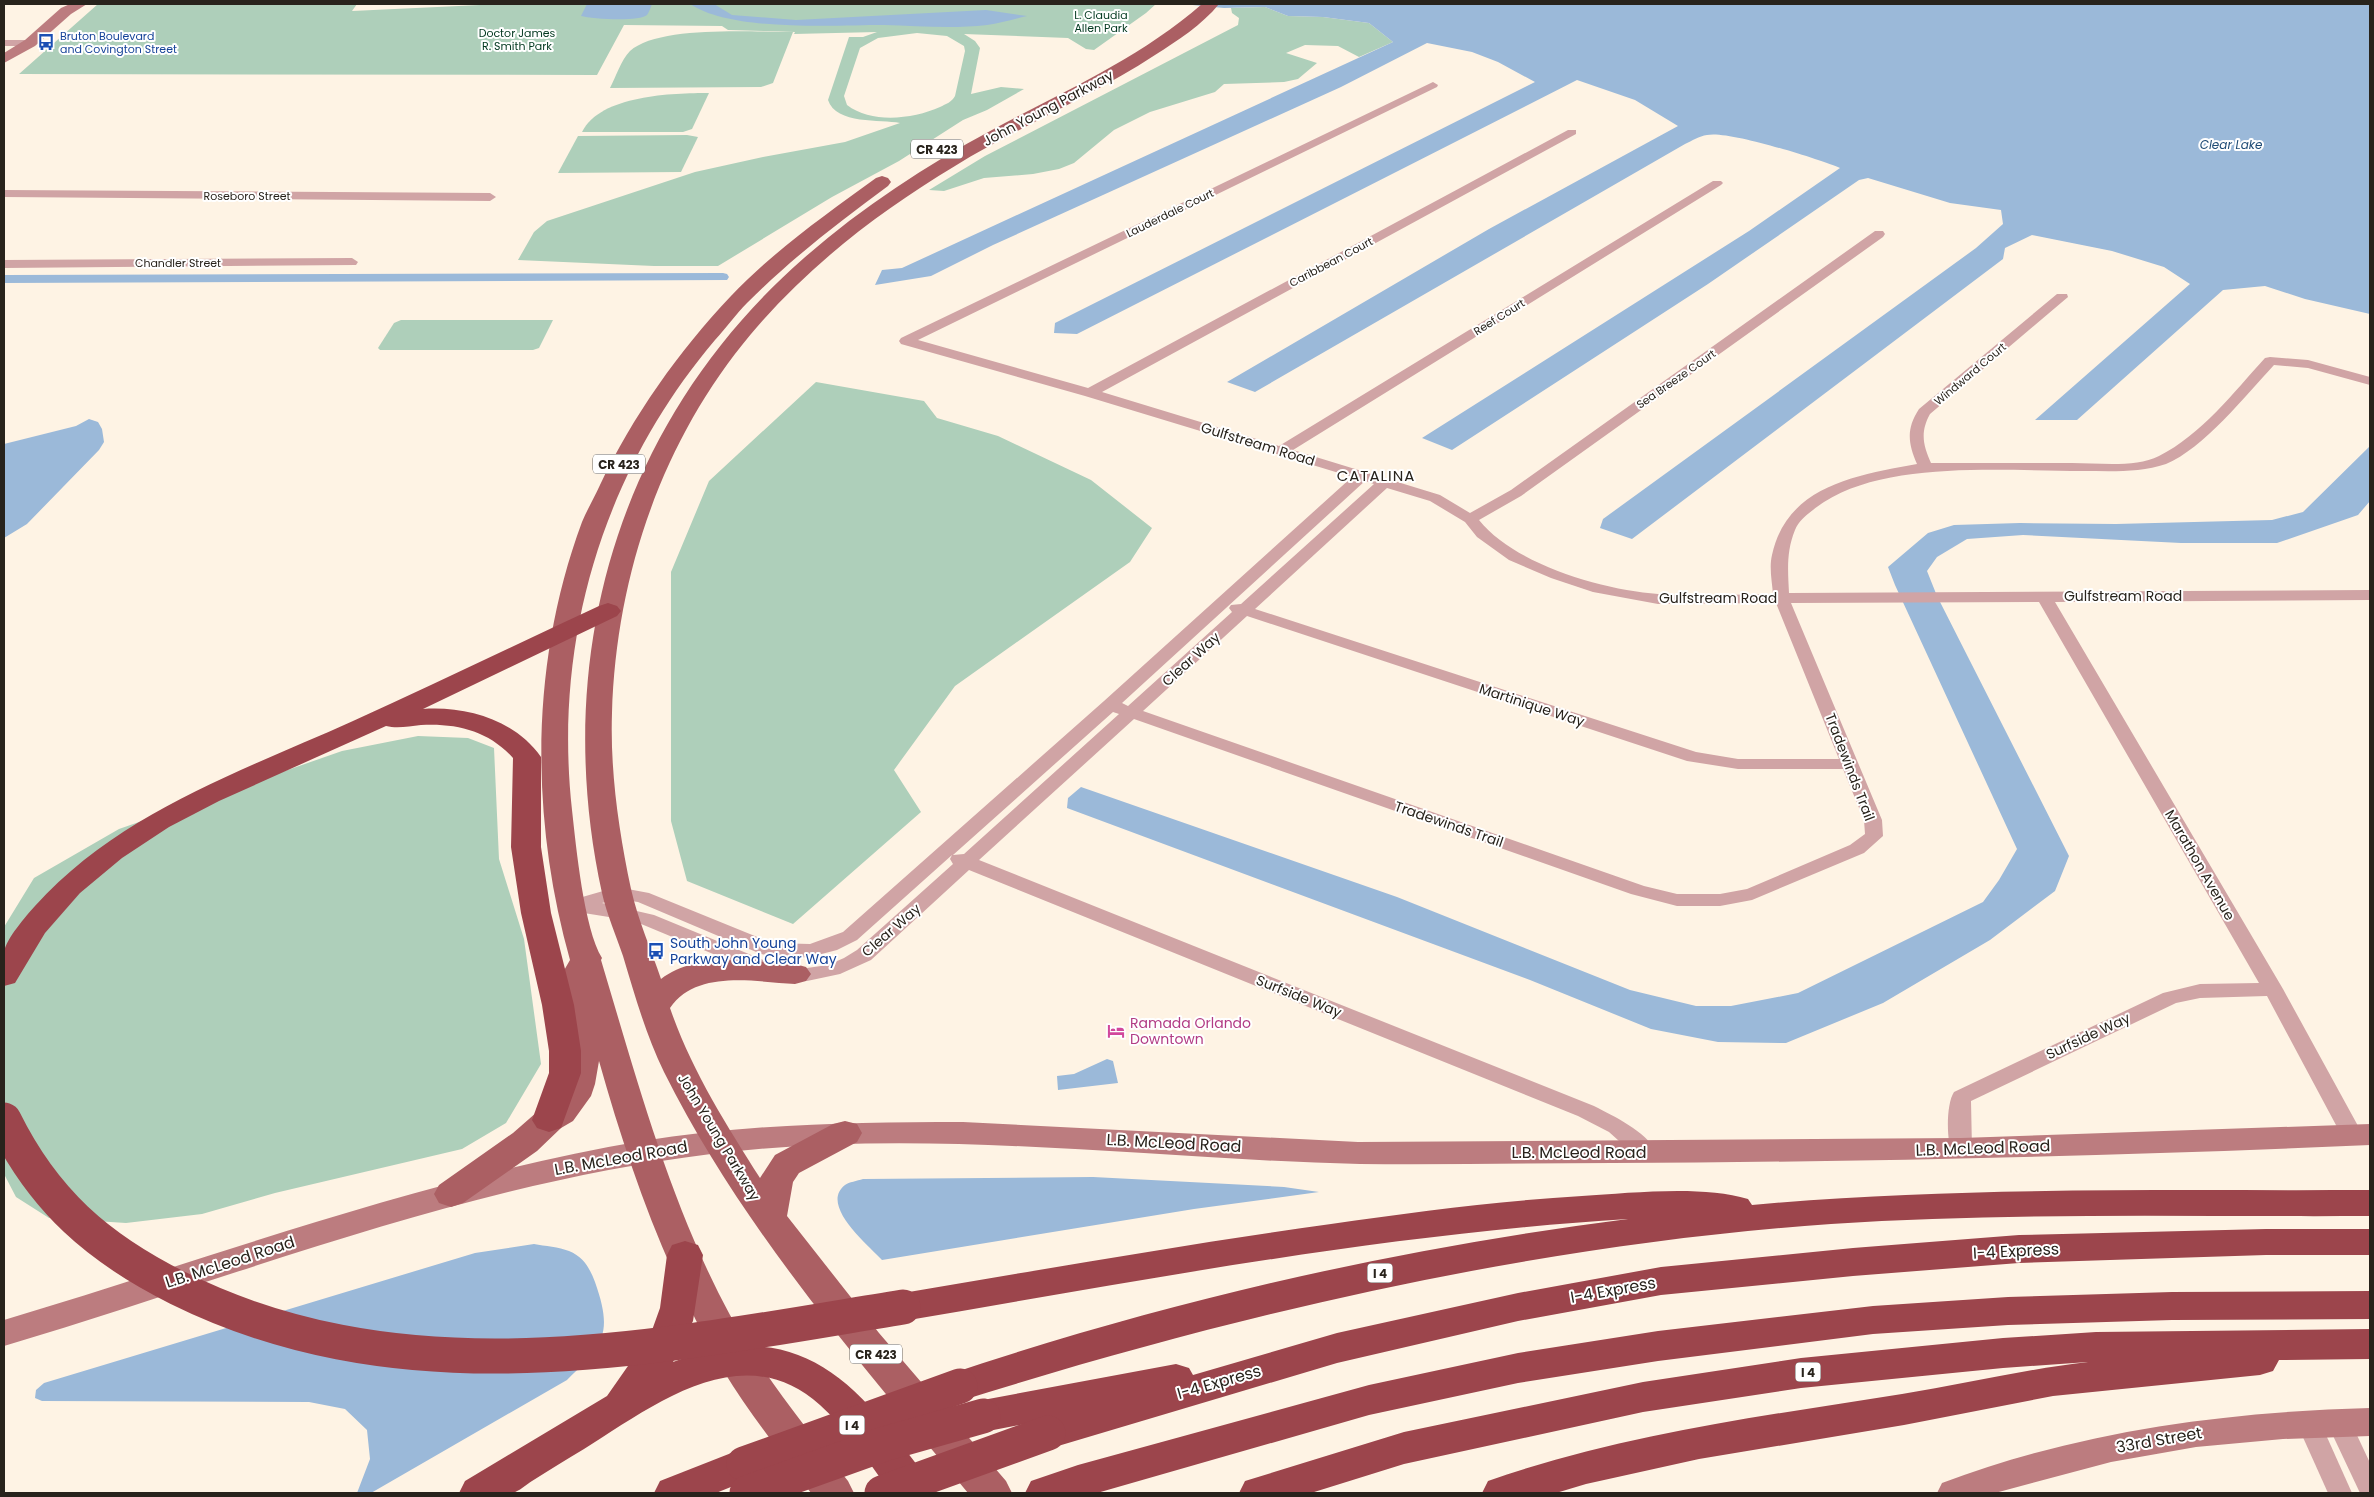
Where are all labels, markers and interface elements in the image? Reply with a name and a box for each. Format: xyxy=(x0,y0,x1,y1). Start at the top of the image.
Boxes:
park label: L. Claudia Allen Park xyxy=(1074,7,1128,36)
park label: Doctor James R. Smith Park xyxy=(479,25,556,54)
place label: Bruton Boulevard and Covington Street xyxy=(60,28,177,57)
bus stop icon: Bruton Boulevard and Covington Street xyxy=(36,32,56,52)
street label: John Young Parkway xyxy=(979,65,1117,151)
water label: Clear Lake xyxy=(2200,136,2263,153)
road number: CR 423 xyxy=(911,140,963,158)
street label: Lauderdale Court xyxy=(1124,185,1216,241)
street label: Roseboro Street xyxy=(203,188,291,204)
street label: Caribbean Court xyxy=(1286,233,1376,291)
street label: Chandler Street xyxy=(135,255,221,271)
street label: Reef Court xyxy=(1470,295,1528,339)
street label: Windward Court xyxy=(1931,339,2009,409)
street label: Sea Breeze Court xyxy=(1633,346,1719,412)
street label: Gulfstream Road xyxy=(1199,417,1317,471)
road number: CR 423 xyxy=(593,454,645,474)
district label: CATALINA xyxy=(1337,465,1415,486)
street label: Gulfstream Road xyxy=(2064,586,2182,606)
street label: Gulfstream Road xyxy=(1659,588,1777,608)
street label: Clear Way xyxy=(1157,627,1225,691)
street label: Martinique Way xyxy=(1477,679,1587,731)
street label: Tradewinds Trail xyxy=(1820,710,1880,824)
street label: Tradewinds Trail xyxy=(1392,796,1506,852)
street label: Marathon Avenue xyxy=(2160,806,2240,924)
street label: Clear Way xyxy=(857,899,925,961)
place label: South John Young Parkway and Clear Way xyxy=(670,933,837,969)
bus stop icon: South John Young Parkway and Clear Way xyxy=(646,941,666,961)
street label: Surfside Way xyxy=(1253,970,1345,1022)
street label: Surfside Way xyxy=(2043,1008,2133,1064)
place label: Ramada Orlando Downtown xyxy=(1130,1013,1251,1049)
hotel icon: Ramada Orlando Downtown xyxy=(1106,1021,1126,1041)
street label: John Young Parkway xyxy=(673,1070,765,1204)
street label: L.B. McLeod Road xyxy=(1106,1128,1242,1158)
street label: L.B. McLeod Road xyxy=(1915,1134,2051,1162)
street label: L.B. McLeod Road xyxy=(553,1135,689,1181)
street label: L.B. McLeod Road xyxy=(1512,1141,1646,1164)
street label: L.B. McLeod Road xyxy=(162,1230,298,1294)
street label: I-4 Express xyxy=(1972,1237,2060,1265)
road number: I 4 xyxy=(1368,1264,1392,1282)
street label: I-4 Express xyxy=(1568,1271,1658,1309)
road number: CR 423 xyxy=(850,1345,902,1364)
street label: I-4 Express xyxy=(1174,1359,1264,1405)
road number: I 4 xyxy=(1796,1362,1820,1381)
road number: I 4 xyxy=(840,1416,864,1434)
street label: 33rd Street xyxy=(2114,1421,2204,1459)

